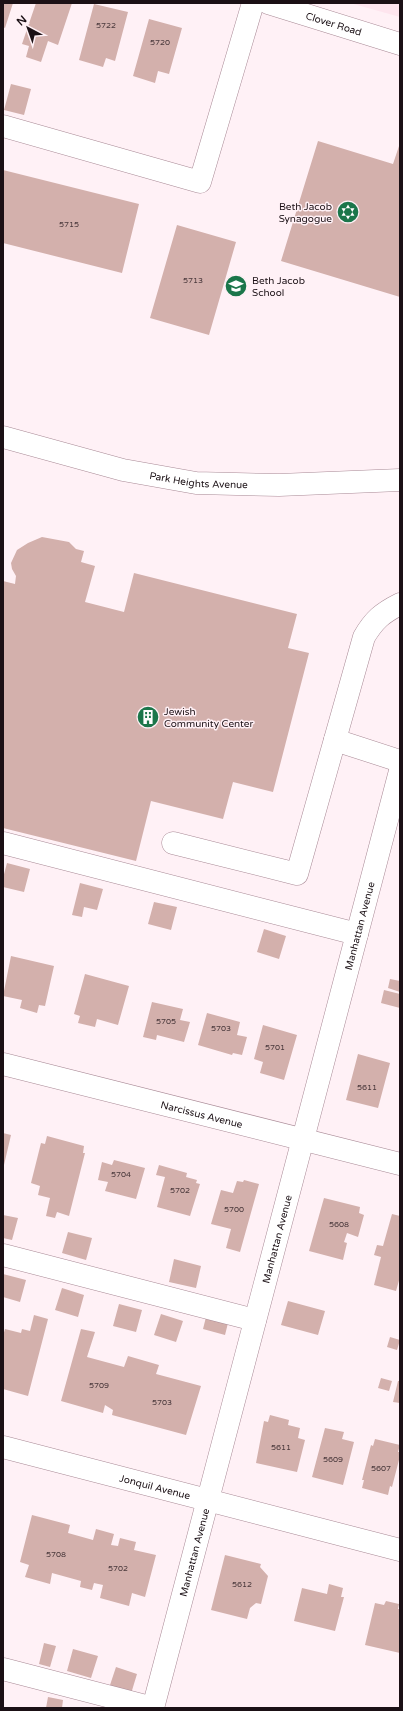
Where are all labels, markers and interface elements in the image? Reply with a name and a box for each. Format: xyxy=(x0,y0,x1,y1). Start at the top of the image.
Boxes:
north arrow xyxy=(8,8,48,48)
street label: Clover Road xyxy=(304,10,363,39)
text: N xyxy=(14,13,29,29)
house number: 5722 xyxy=(96,21,116,30)
house number: 5720 xyxy=(150,38,170,47)
synagogue icon: Beth Jacob Synagogue xyxy=(335,199,361,225)
place label: Beth Jacob Synagogue xyxy=(279,201,332,225)
house number: 5715 xyxy=(59,220,79,229)
school or university icon: Beth Jacob School xyxy=(223,273,249,299)
place label: Beth Jacob School xyxy=(252,275,305,299)
house number: 5713 xyxy=(183,276,203,285)
street label: Park Heights Avenue xyxy=(148,470,248,491)
building icon: Jewish Community Center xyxy=(135,704,161,730)
place label: Jewish Community Center xyxy=(164,706,253,730)
street label: Manhattan Avenue xyxy=(343,880,378,971)
house number: 5705 xyxy=(156,1017,176,1026)
house number: 5703 xyxy=(211,1024,231,1033)
house number: 5701 xyxy=(265,1043,285,1052)
house number: 5611 xyxy=(357,1083,377,1092)
street label: Narcissus Avenue xyxy=(159,1099,244,1131)
house number: 5704 xyxy=(111,1170,131,1179)
house number: 5702 xyxy=(170,1186,190,1195)
street label: Manhattan Avenue xyxy=(260,1194,295,1285)
house number: 5700 xyxy=(224,1205,244,1214)
house number: 5608 xyxy=(329,1220,349,1229)
house number: 5709 xyxy=(89,1381,109,1390)
house number: 5703 xyxy=(152,1398,172,1407)
house number: 5611 xyxy=(271,1443,291,1452)
house number: 5609 xyxy=(323,1455,343,1464)
house number: 5607 xyxy=(371,1464,391,1473)
street label: Jonquil Avenue xyxy=(118,1472,192,1502)
street label: Manhattan Avenue xyxy=(178,1507,212,1598)
house number: 5708 xyxy=(46,1550,66,1559)
house number: 5702 xyxy=(108,1564,128,1573)
house number: 5612 xyxy=(232,1580,252,1589)

